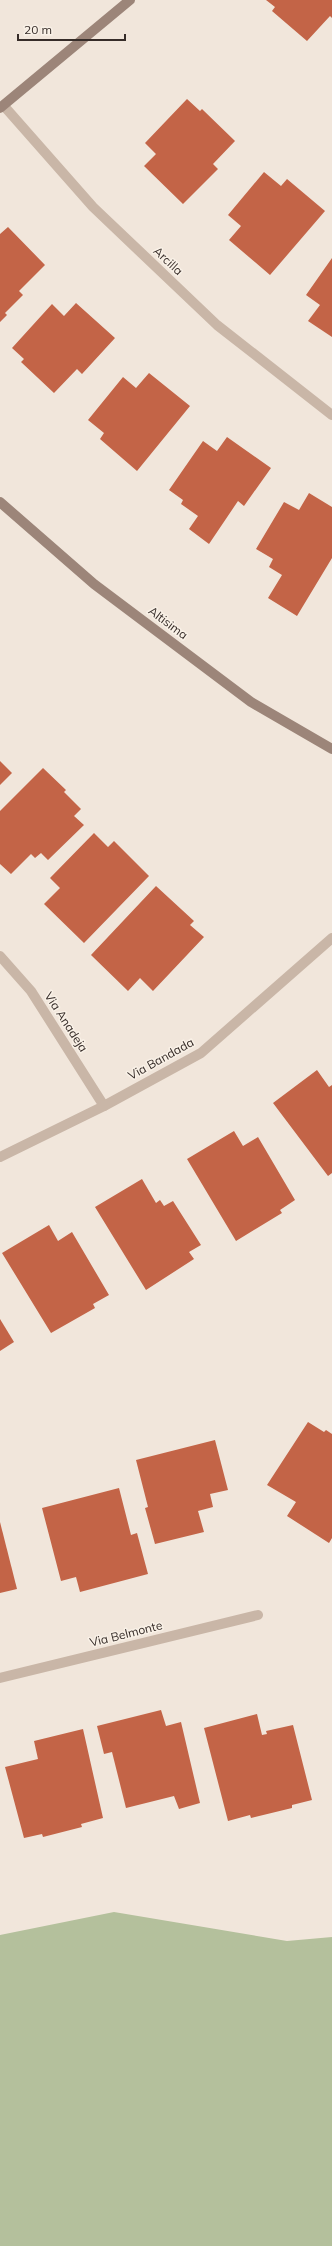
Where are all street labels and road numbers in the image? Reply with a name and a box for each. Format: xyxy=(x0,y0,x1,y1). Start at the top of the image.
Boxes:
street label: Arcilla xyxy=(150,243,186,278)
street label: Altisima xyxy=(146,603,191,642)
street label: Via Anadeja xyxy=(42,989,91,1054)
street label: Via Bandada xyxy=(125,1034,196,1083)
street label: Via Belmonte xyxy=(88,1617,164,1650)

